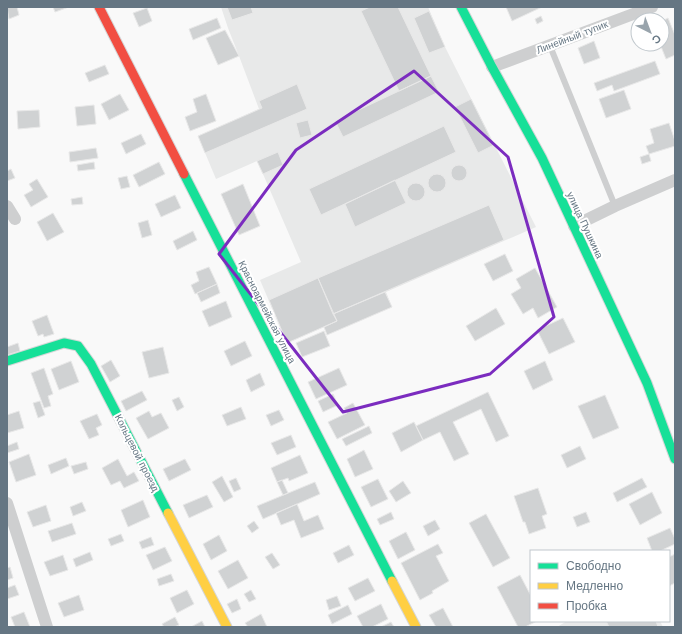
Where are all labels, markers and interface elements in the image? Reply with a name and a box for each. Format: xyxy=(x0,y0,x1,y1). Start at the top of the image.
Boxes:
north arrow xyxy=(630,12,670,52)
street label: Линейный тупик xyxy=(535,18,610,56)
text: С xyxy=(649,32,664,47)
street label: улица Пушкина xyxy=(565,190,605,260)
street label: Красноармейская улица xyxy=(236,259,298,366)
street label: Кольцевой проезд xyxy=(113,413,161,494)
legend xyxy=(530,550,670,622)
text: Свободно xyxy=(566,559,621,573)
text: Медленно xyxy=(566,579,623,593)
text: Пробка xyxy=(566,599,607,613)

